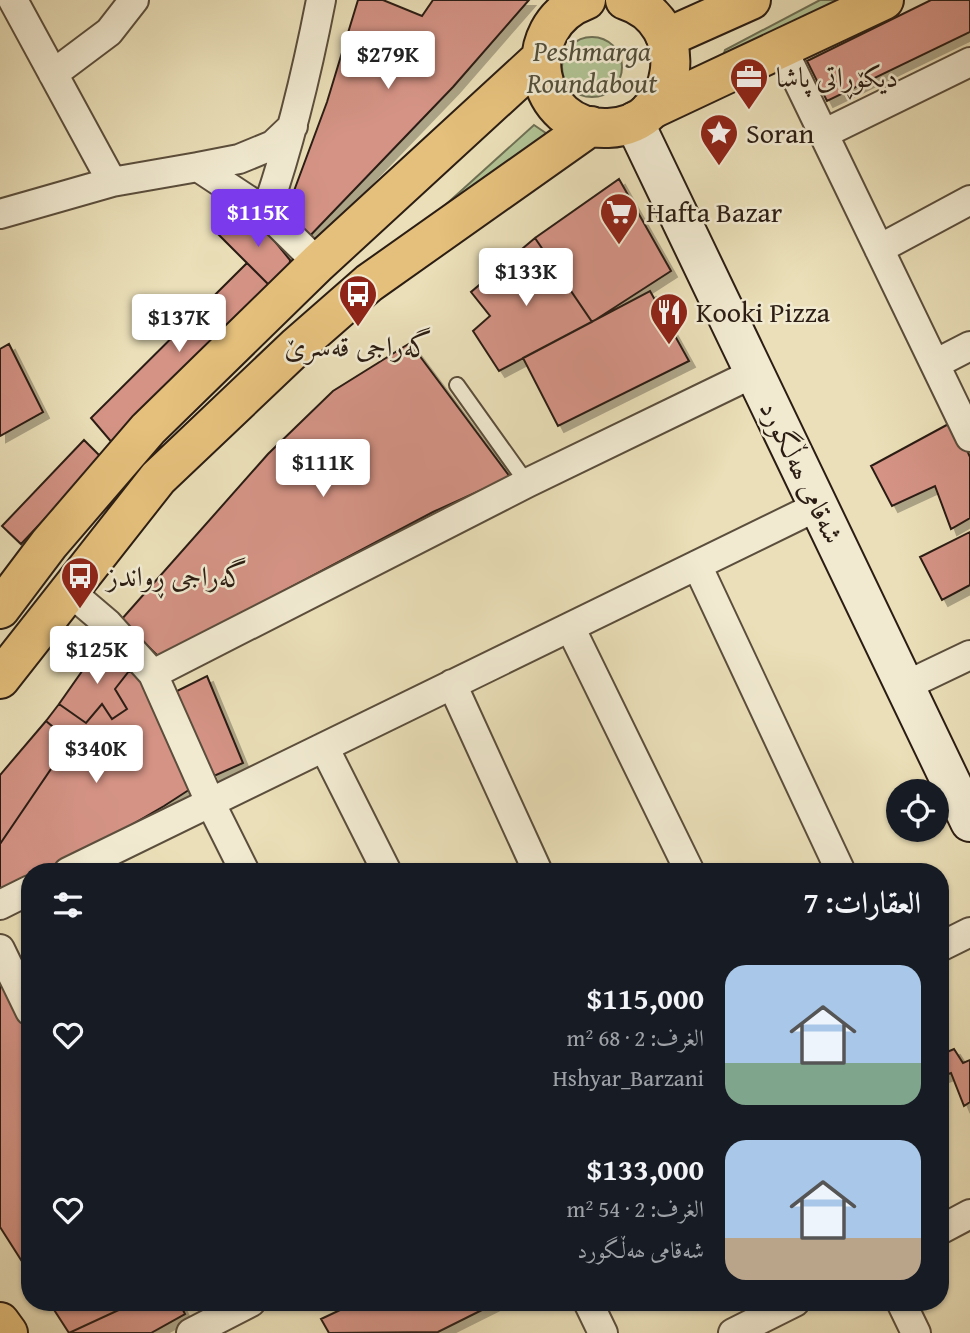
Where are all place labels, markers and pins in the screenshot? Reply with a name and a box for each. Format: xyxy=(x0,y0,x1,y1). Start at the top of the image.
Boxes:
pin: $279K xyxy=(339,32,437,91)
office icon: دیکۆڕاتی پاشا xyxy=(728,56,770,111)
place label: دیکۆڕاتی پاشا xyxy=(776,56,898,100)
place icon: Soran xyxy=(698,112,740,167)
place label: Soran xyxy=(746,112,814,153)
pin: $115K xyxy=(209,190,307,249)
supermarket icon: Hafta Bazar xyxy=(598,191,640,246)
place label: Hafta Bazar xyxy=(646,191,783,232)
pin: $133K xyxy=(477,248,575,308)
bus stop icon: گەراجی قەسرێ xyxy=(337,273,379,328)
restaurant icon: Kooki Pizza xyxy=(648,291,690,346)
place label: Kooki Pizza xyxy=(696,291,831,332)
pin: $137K xyxy=(130,294,228,354)
place label: گەراجی قەسرێ xyxy=(284,325,432,366)
pin: $111K xyxy=(274,440,372,499)
bus stop icon: گەراجی ڕواندز xyxy=(59,555,101,610)
place label: گەراجی ڕواندز xyxy=(104,555,247,599)
pin: $125K xyxy=(48,626,146,686)
pin: $340K xyxy=(47,726,145,785)

